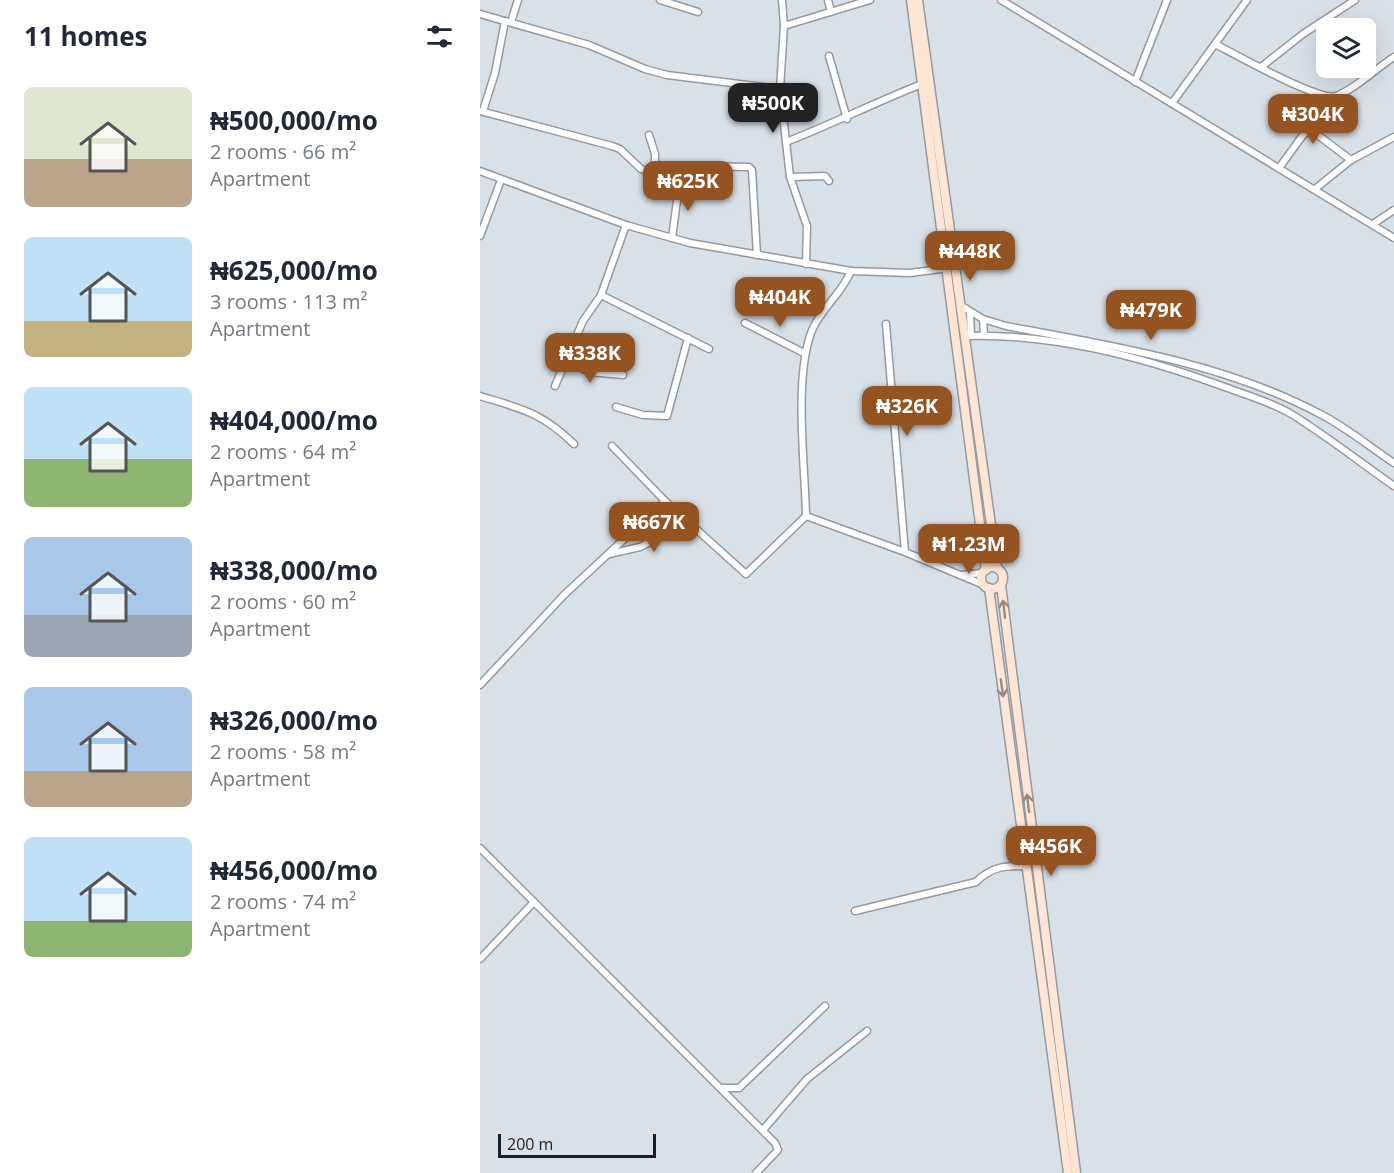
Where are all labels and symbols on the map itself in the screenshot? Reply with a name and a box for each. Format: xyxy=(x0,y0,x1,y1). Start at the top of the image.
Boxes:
pin: ₦500K xyxy=(731,83,815,134)
pin: ₦304K xyxy=(1271,94,1355,145)
pin: ₦625K xyxy=(646,161,730,212)
pin: ₦448K xyxy=(928,231,1012,282)
pin: ₦404K xyxy=(738,277,822,328)
pin: ₦479K xyxy=(1109,290,1193,341)
pin: ₦338K xyxy=(548,333,632,384)
pin: ₦326K xyxy=(865,386,949,437)
pin: ₦667K xyxy=(612,502,696,553)
pin: ₦1.23M xyxy=(920,524,1018,575)
one-way arrow xyxy=(998,600,1009,620)
one-way arrow xyxy=(997,678,1008,697)
one-way arrow xyxy=(1022,793,1033,813)
pin: ₦456K xyxy=(1009,826,1093,877)
scale bar xyxy=(498,1131,656,1158)

